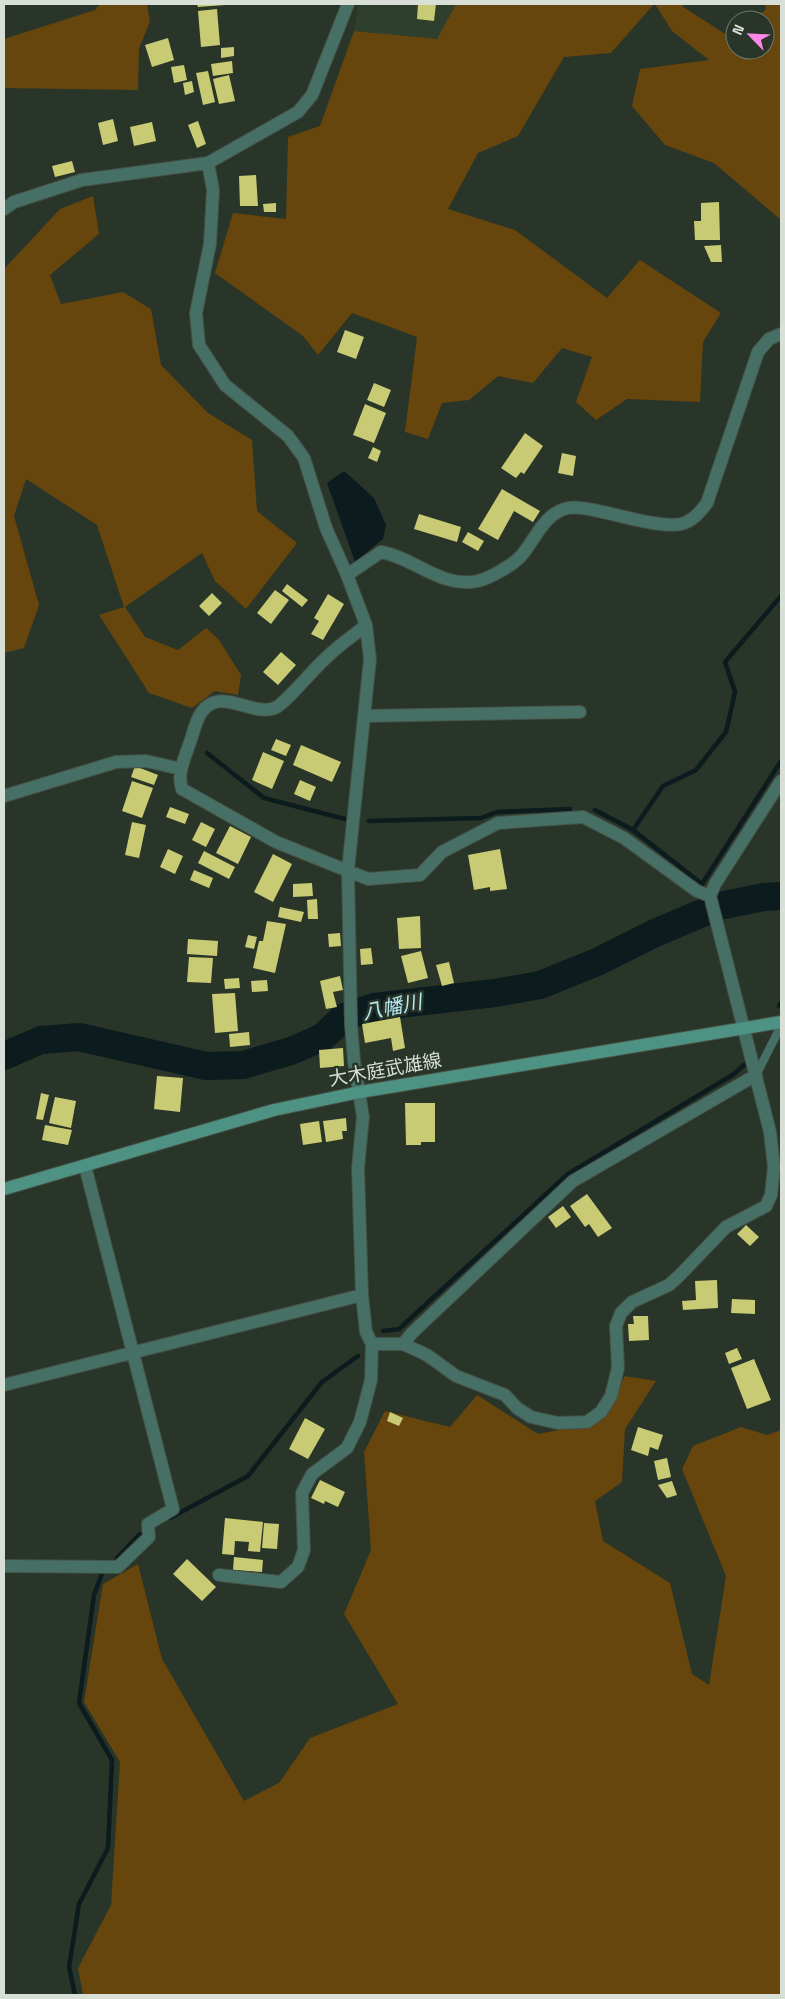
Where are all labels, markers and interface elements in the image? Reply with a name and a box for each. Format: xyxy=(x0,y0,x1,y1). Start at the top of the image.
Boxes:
north arrow xyxy=(725,10,775,60)
text: N xyxy=(728,22,748,38)
water label: 八幡川 xyxy=(360,988,426,1025)
street label: 大木庭武雄線 xyxy=(327,1047,443,1092)

